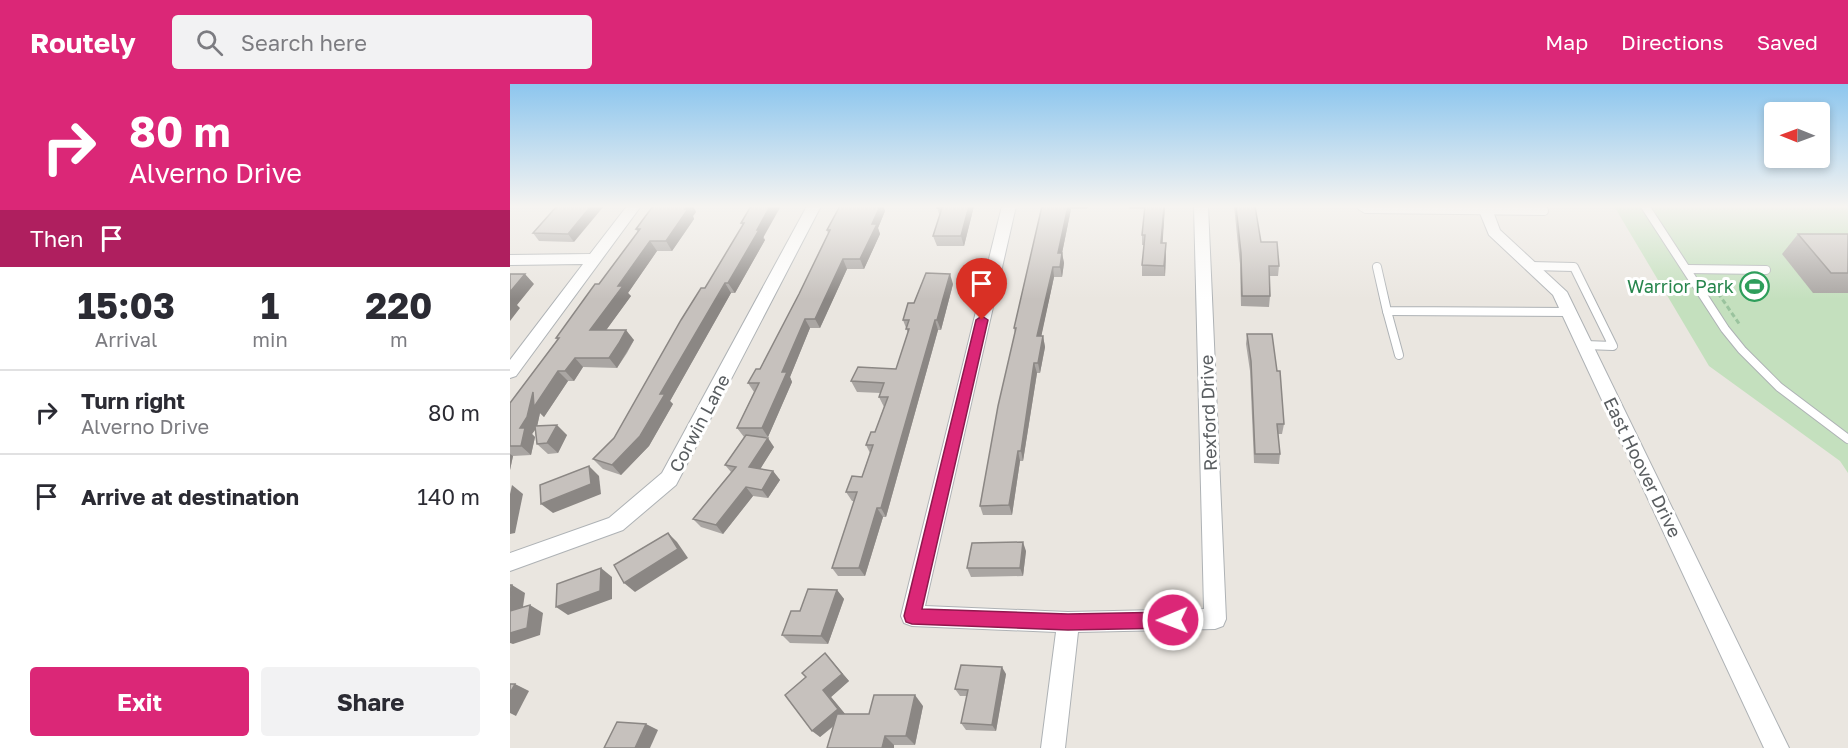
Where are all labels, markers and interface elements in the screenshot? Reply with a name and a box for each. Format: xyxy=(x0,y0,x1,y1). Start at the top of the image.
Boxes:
search box xyxy=(172,15,592,69)
text: Routely xyxy=(30,26,136,59)
icon: search xyxy=(193,26,226,59)
text: Search here xyxy=(241,29,367,56)
text: Map xyxy=(1545,29,1588,55)
text: Directions xyxy=(1621,29,1724,55)
text: Saved xyxy=(1757,29,1818,55)
north arrow xyxy=(1764,102,1830,168)
map controls xyxy=(1764,102,1830,168)
text: 80 m xyxy=(129,106,230,156)
icon: right xyxy=(30,108,108,186)
text: Alverno Drive xyxy=(129,157,302,189)
icon: arrive xyxy=(95,222,128,255)
text: Then xyxy=(30,225,83,252)
pin xyxy=(956,258,1007,320)
icon: arrive xyxy=(965,267,998,300)
sports icon: Warrior Park xyxy=(1739,270,1771,302)
place label: Warrior Park xyxy=(1627,275,1734,297)
text: 15:03 xyxy=(77,284,175,327)
text: 1 xyxy=(261,284,279,327)
text: 220 xyxy=(365,284,433,327)
text: Arrival xyxy=(95,327,158,351)
text: min xyxy=(252,327,288,351)
text: m xyxy=(390,327,408,351)
street label: Rexford Drive xyxy=(1195,355,1221,471)
street label: Corwin Lane xyxy=(664,370,734,476)
text: Turn right xyxy=(81,387,185,414)
street label: East Hoover Drive xyxy=(1599,393,1687,541)
icon: right xyxy=(30,396,63,429)
text: 80 m xyxy=(428,399,480,426)
text: Alverno Drive xyxy=(81,414,209,438)
icon: arrive xyxy=(30,480,63,513)
text: Arrive at destination xyxy=(81,483,299,510)
text: 140 m xyxy=(417,483,480,510)
position arrow xyxy=(1141,588,1205,652)
button: Exit xyxy=(30,667,249,736)
button: Share xyxy=(261,667,480,736)

